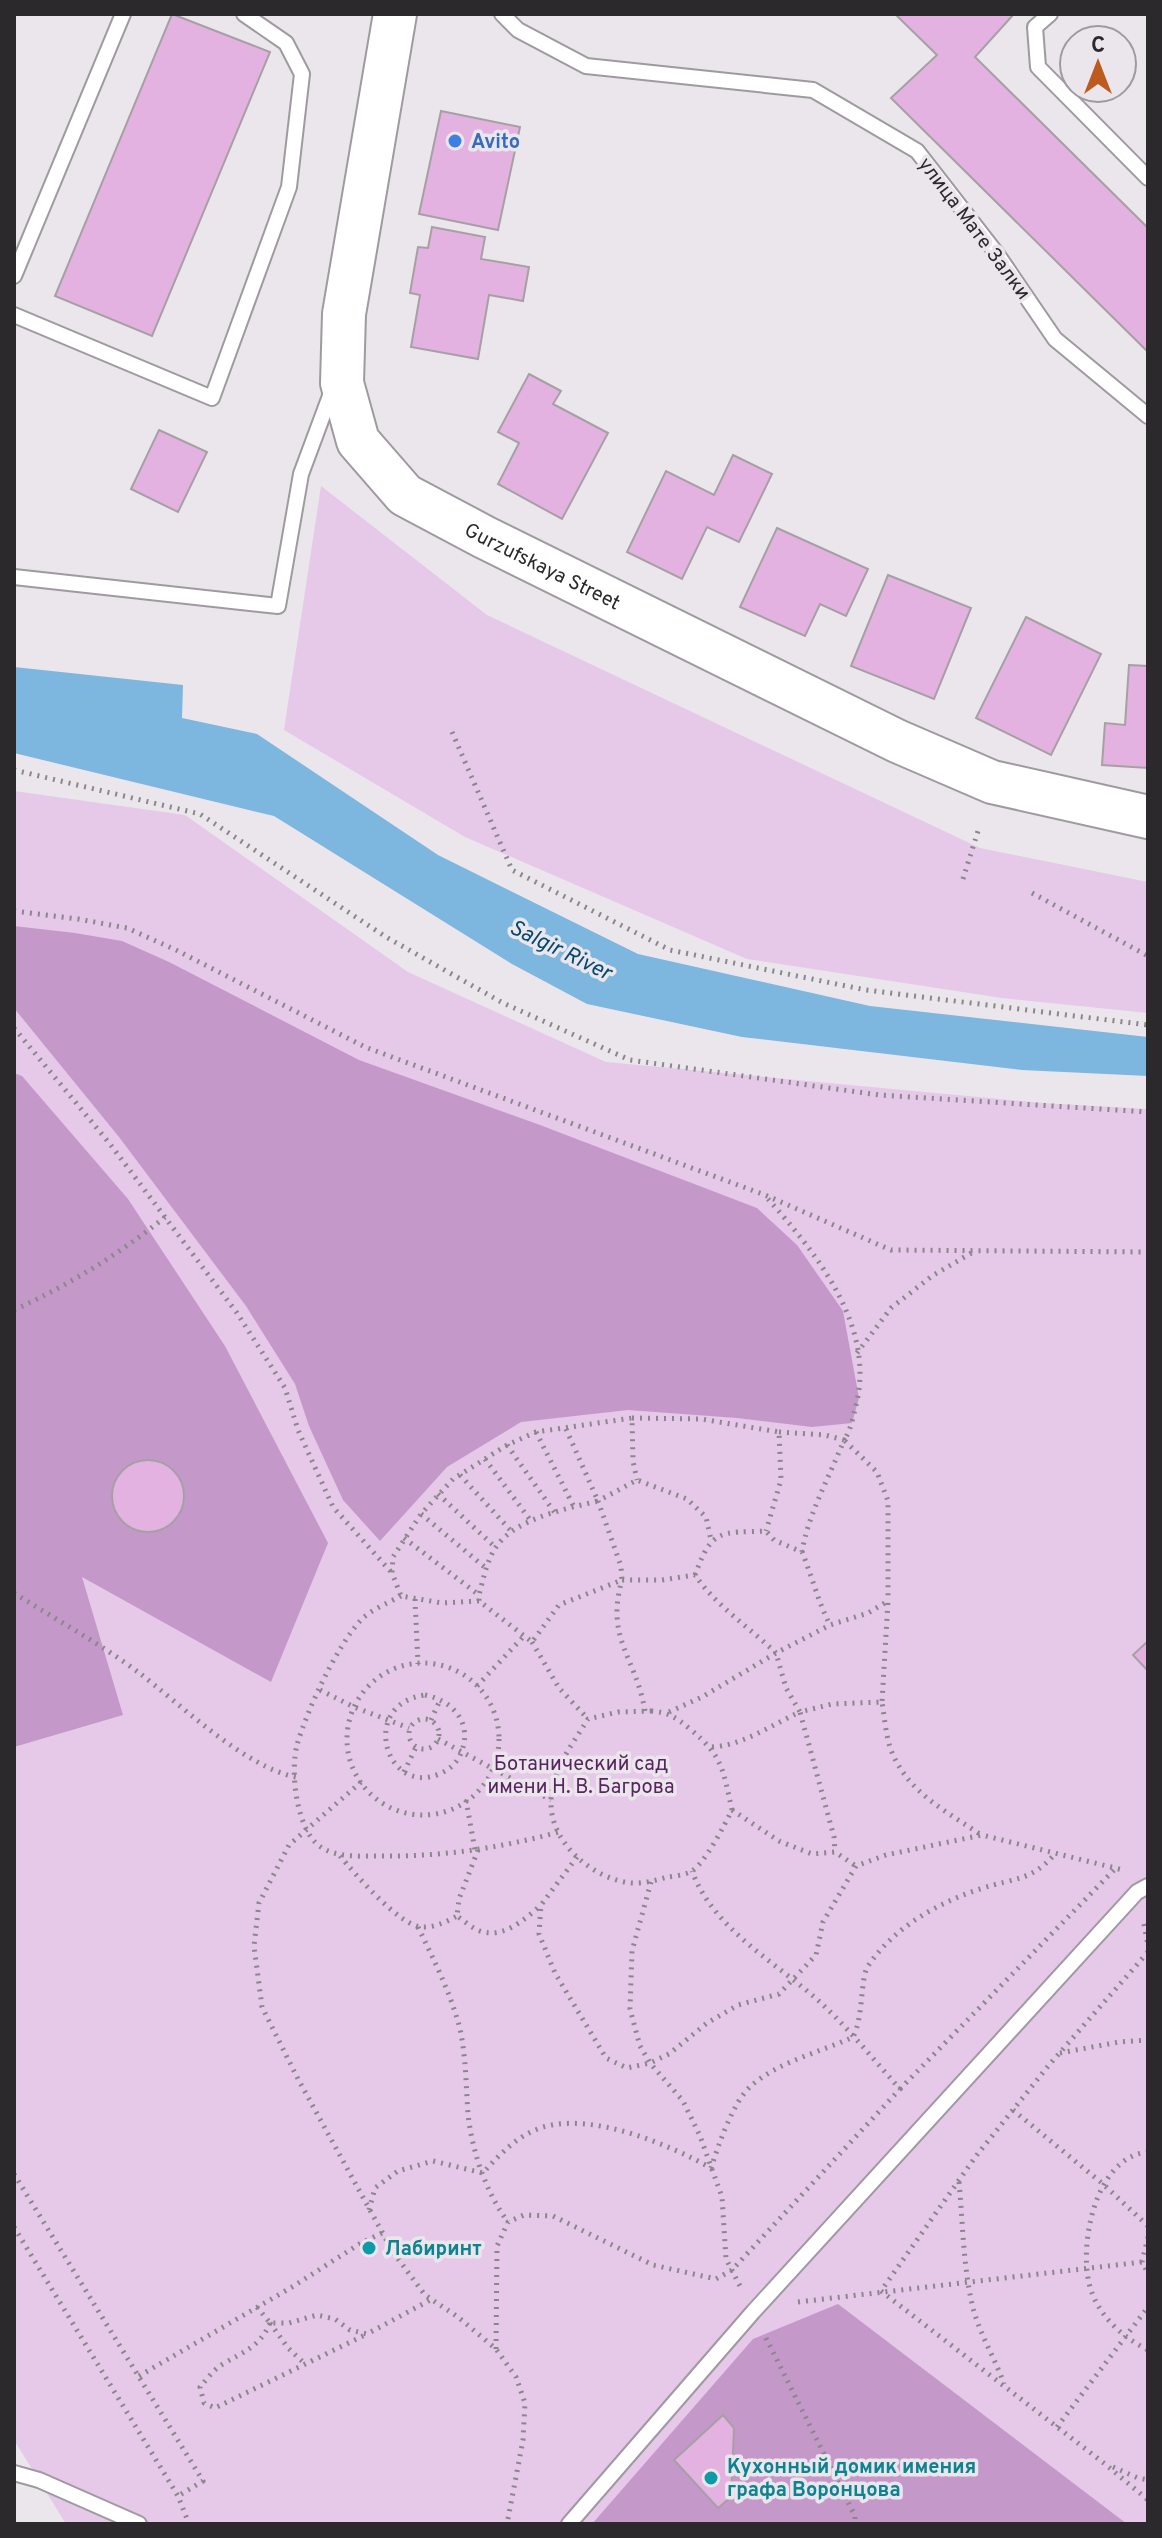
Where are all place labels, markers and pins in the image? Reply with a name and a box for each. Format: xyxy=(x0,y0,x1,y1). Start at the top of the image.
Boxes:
place label: Avito xyxy=(471,130,520,156)
marker: Avito xyxy=(446,132,464,150)
place label: Лабиринт xyxy=(385,2237,482,2263)
marker: Лабиринт xyxy=(360,2239,378,2257)
place label: Кухонный домик имения графа Воронцова xyxy=(727,2455,976,2504)
marker: Кухонный домик имения графа Воронцова xyxy=(702,2469,720,2487)

